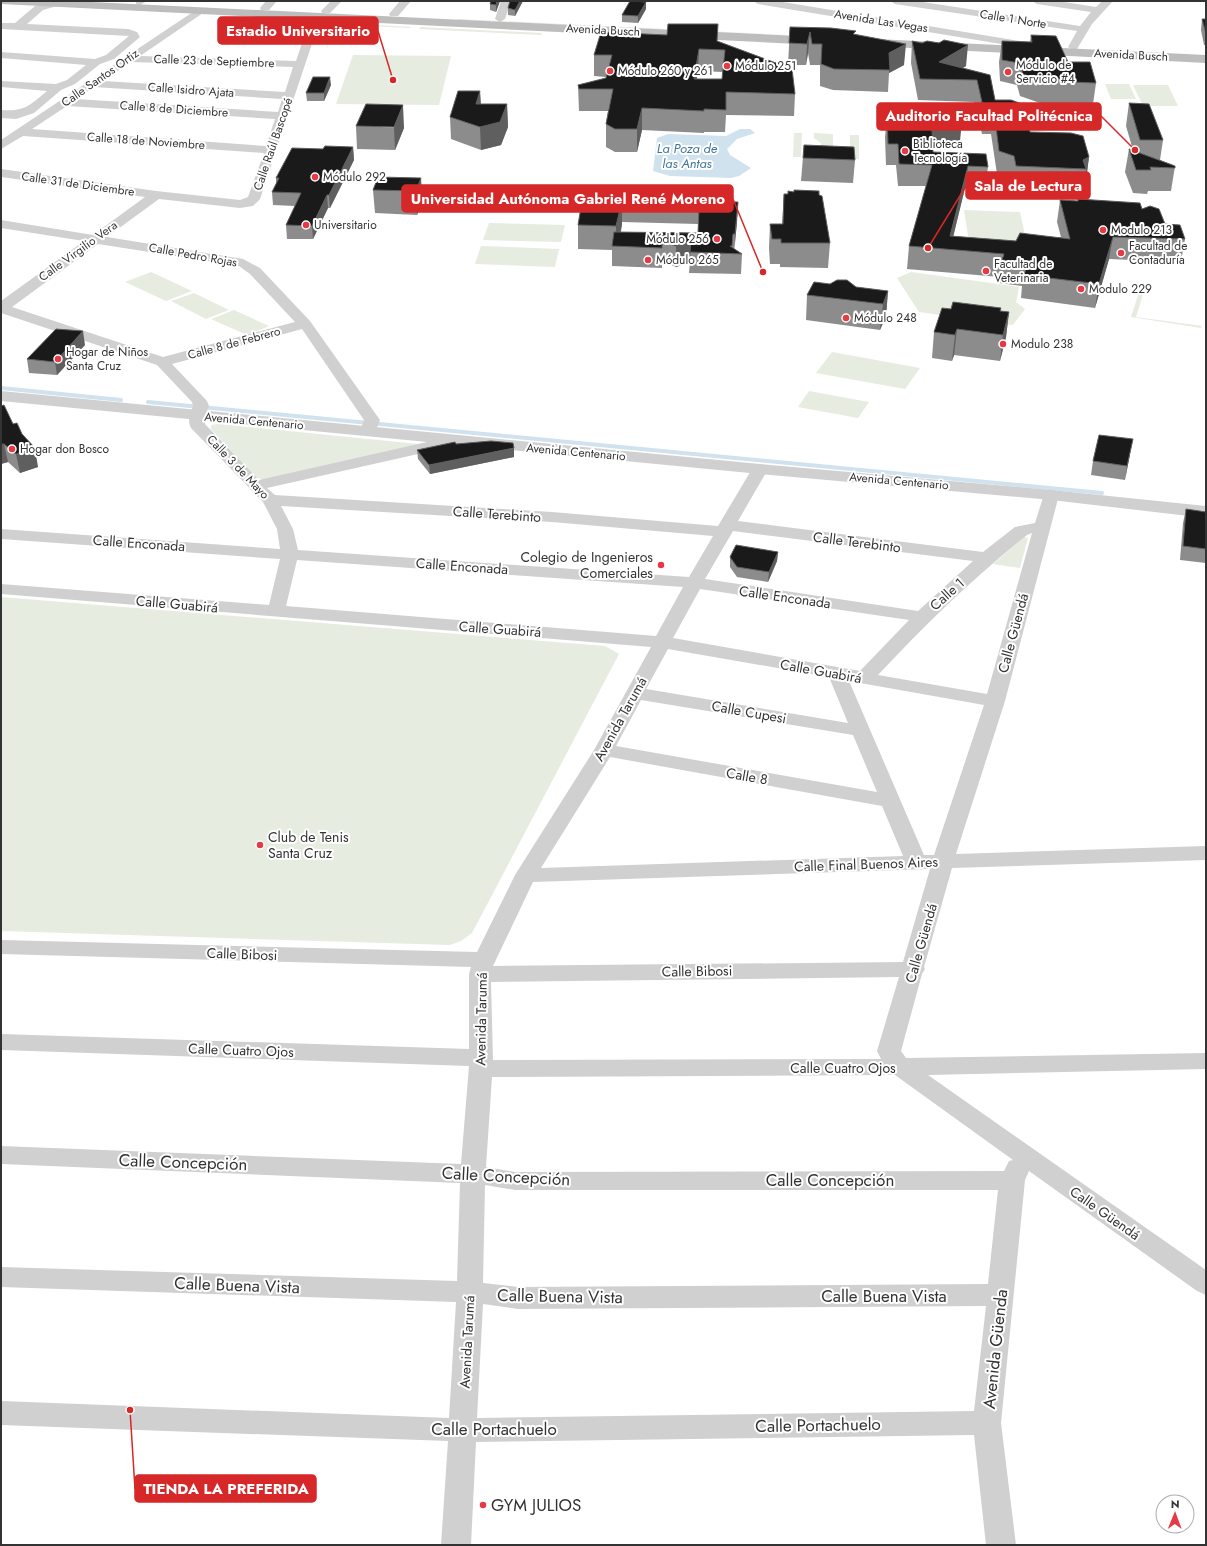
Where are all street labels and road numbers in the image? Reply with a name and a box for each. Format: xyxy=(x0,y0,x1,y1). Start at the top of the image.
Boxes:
street label: Avenida Las Vegas xyxy=(833,5,929,37)
street label: Calle 1 Norte xyxy=(978,5,1048,33)
street label: Avenida Busch xyxy=(566,19,640,41)
street label: Calle Santos Ortiz xyxy=(58,44,143,111)
street label: Avenida Busch xyxy=(1094,44,1168,66)
street label: Calle 23 de Septiembre xyxy=(153,50,275,72)
street label: Calle Isidro Ajata xyxy=(147,78,235,102)
street label: Calle Raúl Bascopé xyxy=(249,95,297,193)
street label: Calle 8 de Diciembre xyxy=(119,96,229,122)
street label: Calle 18 de Noviembre xyxy=(86,128,206,154)
street label: Calle 31 de Diciembre xyxy=(20,167,136,201)
street label: Calle Virgilio Vera xyxy=(35,216,121,286)
street label: Calle Pedro Rojas xyxy=(147,238,239,272)
street label: Calle 8 de Febrero xyxy=(186,322,283,364)
street label: Avenida Centenario xyxy=(203,408,305,434)
street label: Calle 3 de Mayo xyxy=(203,431,274,503)
street label: Avenida Centenario xyxy=(525,439,627,465)
street label: Avenida Centenario xyxy=(848,468,950,494)
street label: Calle Terebinto xyxy=(452,501,542,527)
street label: Calle Terebinto xyxy=(812,527,902,557)
street label: Calle Enconada xyxy=(92,530,186,556)
street label: Calle Enconada xyxy=(415,553,509,579)
street label: Calle 1 xyxy=(925,573,969,615)
street label: Calle Enconada xyxy=(738,581,832,613)
street label: Calle Guabirá xyxy=(135,590,219,618)
street label: Calle Güendá xyxy=(993,591,1033,675)
street label: Calle Guabirá xyxy=(458,616,542,642)
street label: Calle Guabirá xyxy=(779,654,863,688)
street label: Avenida Tarumá xyxy=(589,673,651,765)
street label: Calle Cupesi xyxy=(710,696,788,728)
street label: Calle 8 xyxy=(725,763,769,789)
street label: Calle Final Buenos Aires xyxy=(794,851,939,877)
street label: Calle Güendá xyxy=(900,901,942,985)
street label: Calle Bibosi xyxy=(206,943,278,965)
street label: Calle Bibosi xyxy=(662,960,732,982)
street label: Avenida Tarumá xyxy=(470,972,492,1066)
street label: Calle Cuatro Ojos xyxy=(188,1038,294,1062)
street label: Calle Cuatro Ojos xyxy=(790,1058,896,1078)
street label: Calle Concepción xyxy=(118,1148,248,1176)
street label: Calle Concepción xyxy=(441,1161,571,1191)
street label: Calle Concepción xyxy=(766,1168,894,1192)
street label: Calle Güendá xyxy=(1066,1181,1144,1245)
street label: Calle Buena Vista xyxy=(174,1271,300,1299)
street label: Calle Buena Vista xyxy=(497,1283,623,1309)
street label: Calle Buena Vista xyxy=(821,1284,947,1308)
street label: Avenida Güenda xyxy=(977,1288,1013,1410)
street label: Avenida Tarumá xyxy=(455,1295,479,1389)
street label: Calle Portachuelo xyxy=(755,1412,881,1438)
street label: Calle Portachuelo xyxy=(431,1417,557,1441)

